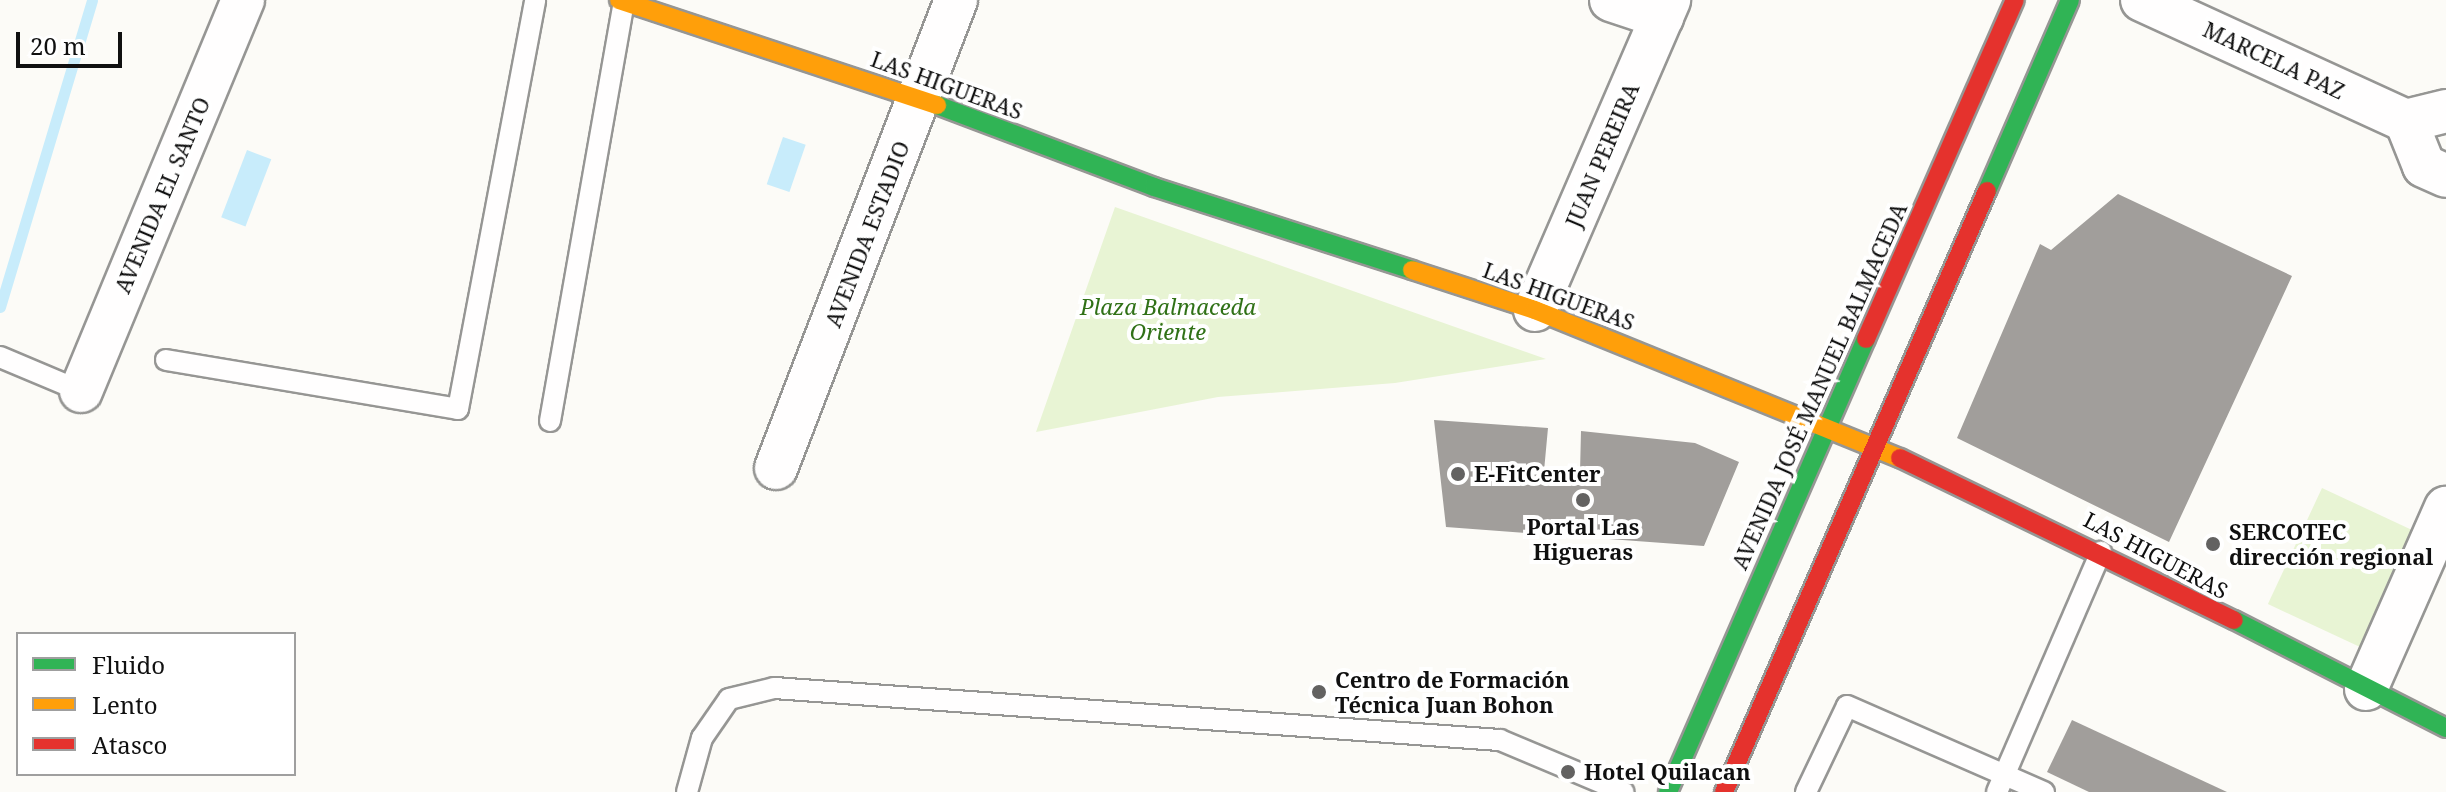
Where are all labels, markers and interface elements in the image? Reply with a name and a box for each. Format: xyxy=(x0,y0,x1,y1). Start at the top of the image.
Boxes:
scale bar xyxy=(20,16,126,66)
street label: MARCELA PAZ xyxy=(2199,16,2349,104)
text: 20 m xyxy=(30,29,86,62)
street label: LAS HIGUERAS xyxy=(868,45,1026,125)
street label: JUAN PEREIRA xyxy=(1560,79,1644,231)
street label: AVENIDA EL SANTO xyxy=(109,93,215,297)
street label: AVENIDA ESTADIO xyxy=(819,137,915,331)
street label: AVENIDA JOSÉ MANUEL BALMACEDA xyxy=(1726,199,1912,573)
street label: LAS HIGUERAS xyxy=(1480,256,1638,336)
park label: Plaza Balmaceda Oriente xyxy=(1080,293,1256,344)
place label: E-FitCenter xyxy=(1474,461,1600,487)
marker: E-FitCenter xyxy=(1449,465,1467,483)
marker: Portal Las Higueras xyxy=(1574,491,1592,509)
street label: LAS HIGUERAS xyxy=(2079,506,2233,604)
place label: Portal Las Higueras xyxy=(1527,513,1639,564)
place label: SERCOTEC dirección regional xyxy=(2229,518,2433,570)
marker: SERCOTEC dirección regional xyxy=(2204,535,2222,553)
legend xyxy=(16,632,296,776)
text: Fluido xyxy=(92,648,165,681)
place label: Centro de Formación Técnica Juan Bohon xyxy=(1335,666,1569,718)
marker: Centro de Formación Técnica Juan Bohon xyxy=(1310,683,1328,701)
text: Lento xyxy=(92,688,158,721)
text: Atasco xyxy=(92,728,167,761)
place label: Hotel Quilacan xyxy=(1584,759,1751,785)
marker: Hotel Quilacan xyxy=(1559,763,1577,781)

